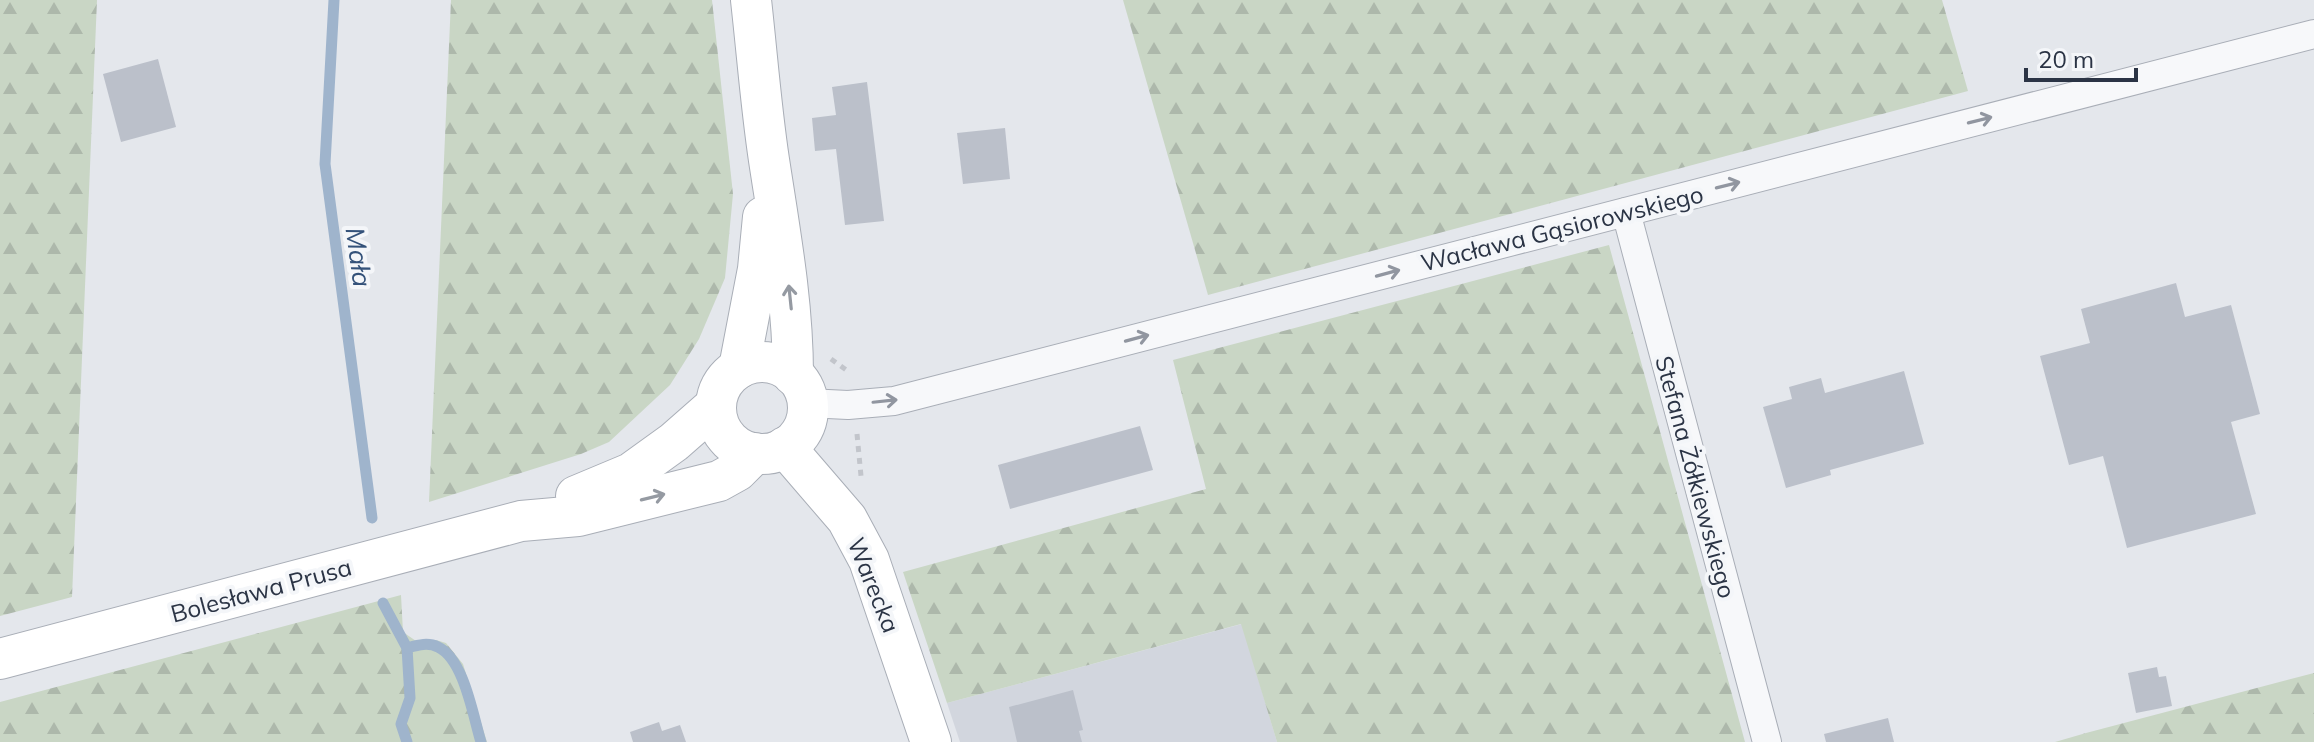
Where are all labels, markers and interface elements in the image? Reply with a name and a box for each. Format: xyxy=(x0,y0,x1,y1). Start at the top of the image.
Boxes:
scale bar xyxy=(2026,32,2136,82)
text: 20 m xyxy=(2038,44,2094,74)
one-way arrow xyxy=(1967,112,1993,127)
one-way arrow xyxy=(1715,177,1741,192)
street label: Wacława Gąsiorowskiego xyxy=(1418,178,1706,278)
water label: Mała xyxy=(339,225,379,289)
one-way arrow xyxy=(1375,265,1401,280)
one-way arrow xyxy=(782,284,797,311)
one-way arrow xyxy=(1123,330,1149,345)
street label: Stefana Żółkiewskiego xyxy=(1649,353,1743,601)
one-way arrow xyxy=(871,394,897,409)
one-way arrow xyxy=(639,489,665,504)
street label: Warecka xyxy=(841,533,907,637)
street label: Bolesława Prusa xyxy=(167,551,355,629)

